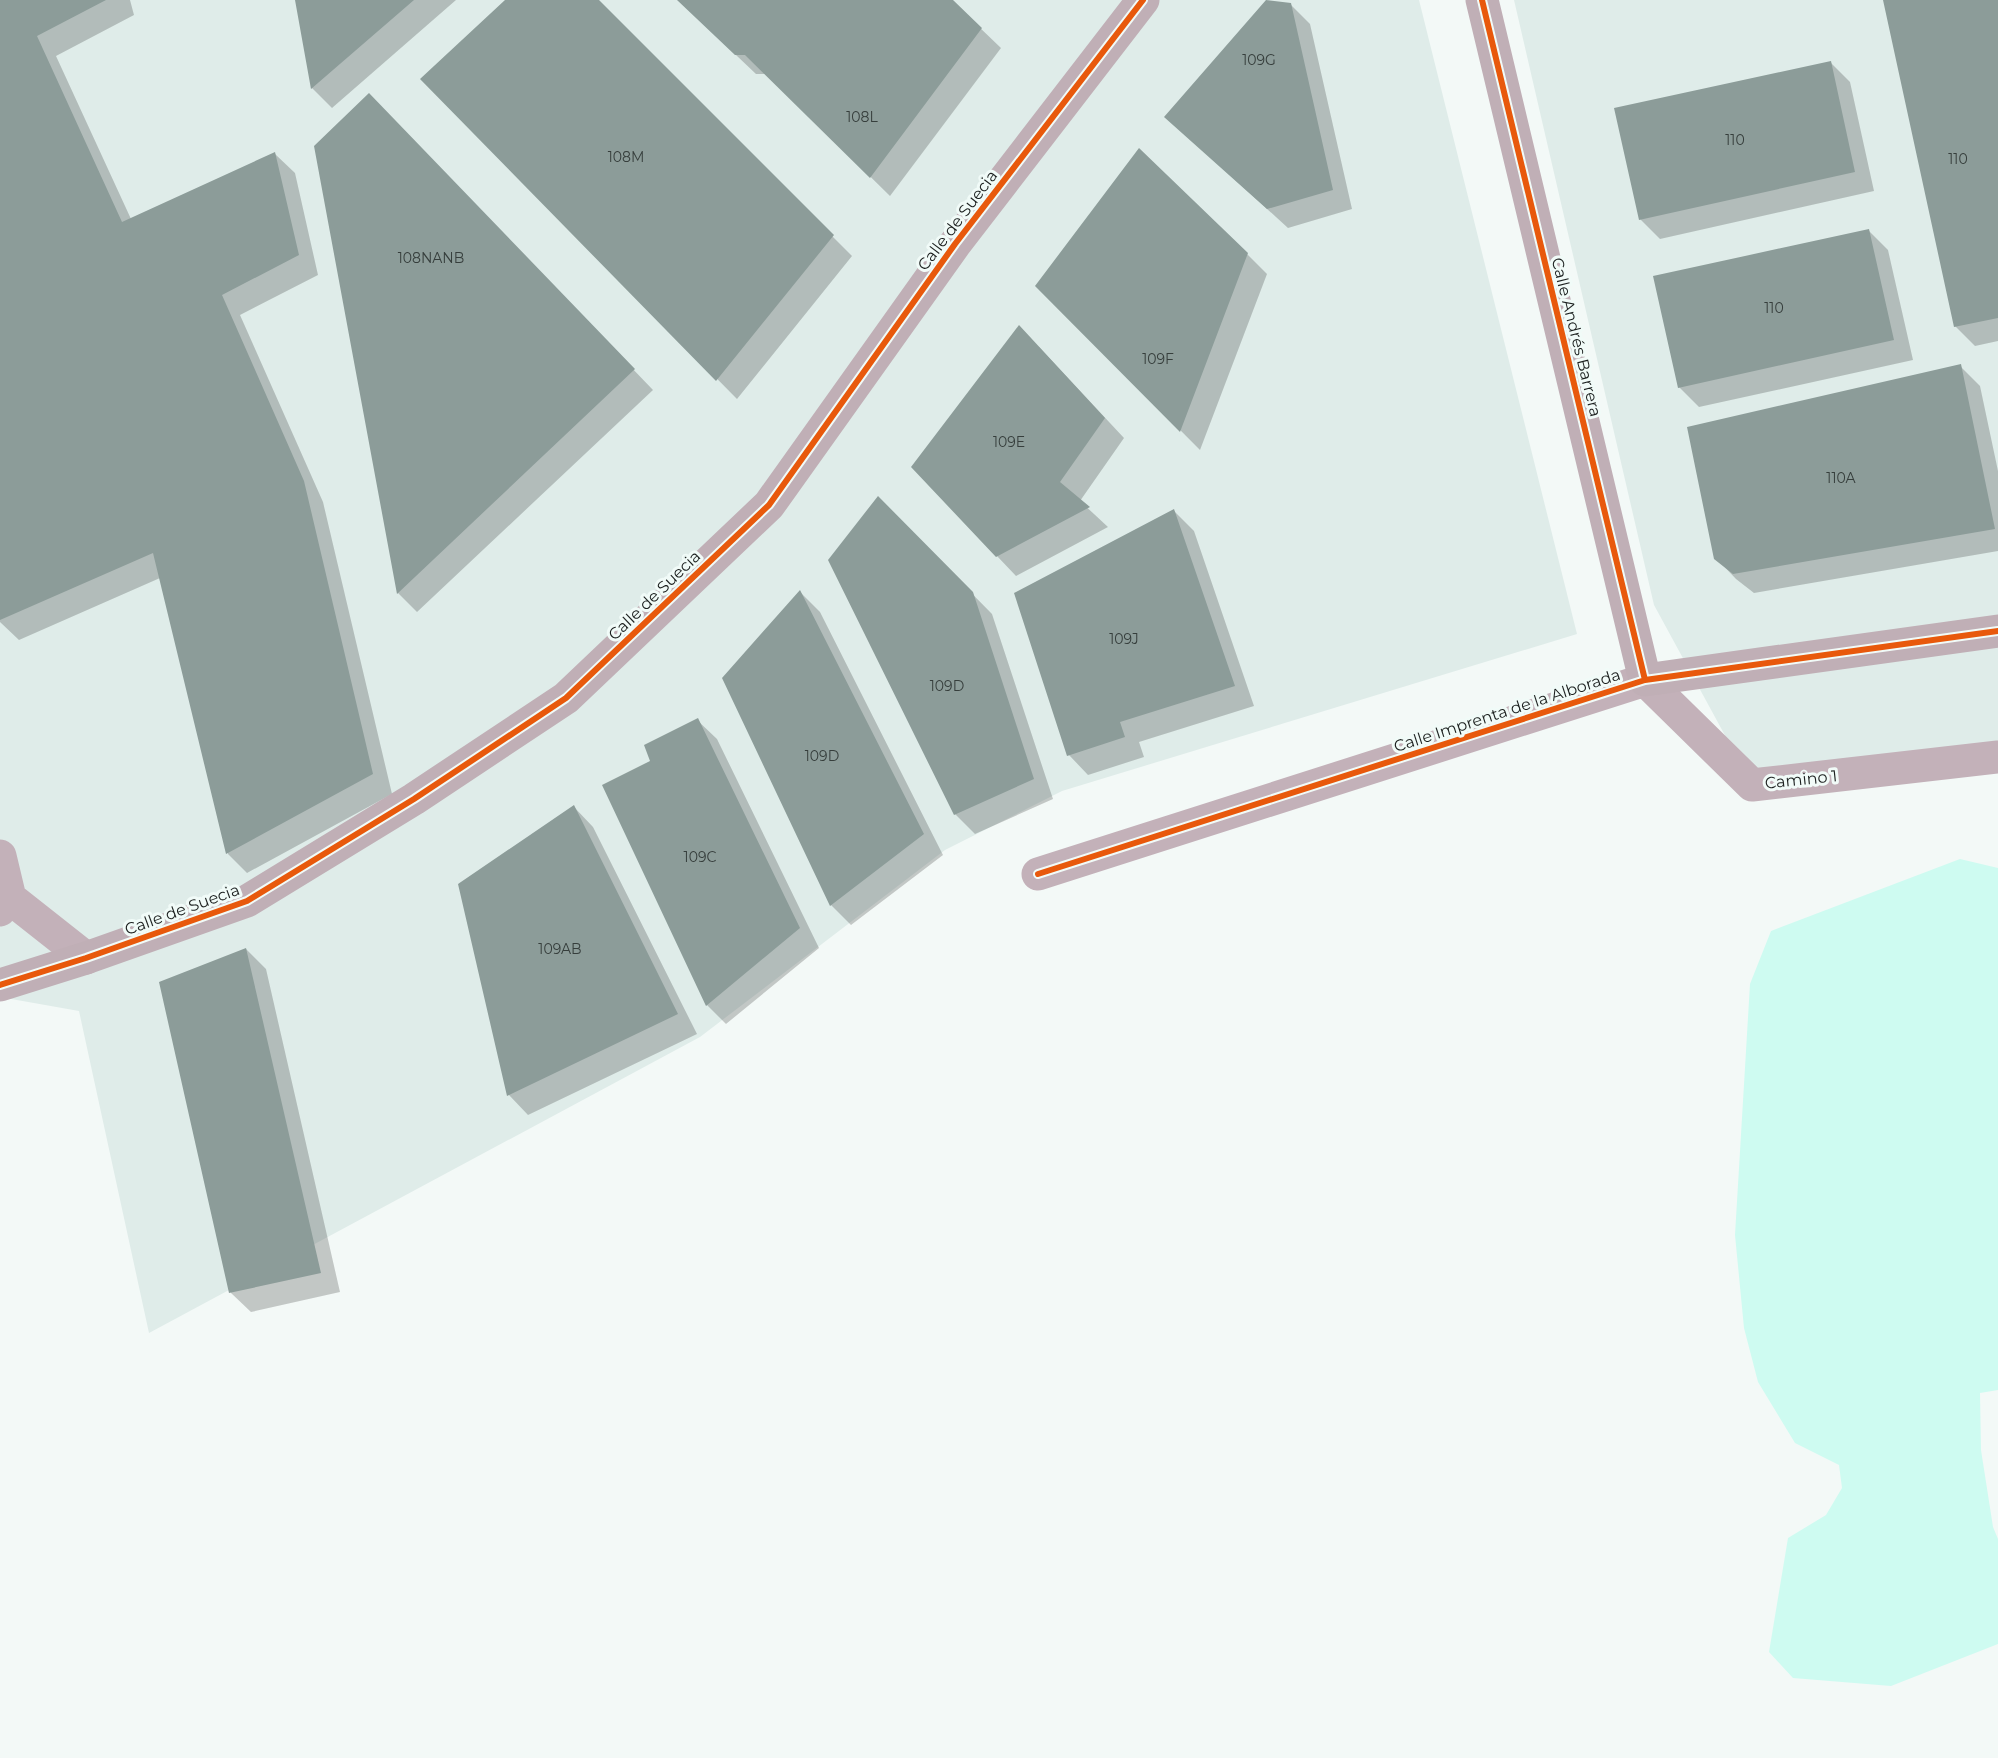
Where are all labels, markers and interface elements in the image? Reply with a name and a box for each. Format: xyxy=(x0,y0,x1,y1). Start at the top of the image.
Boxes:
house number: 109G xyxy=(1242,51,1276,69)
house number: 108L xyxy=(846,108,879,126)
house number: 110 xyxy=(1725,131,1745,149)
house number: 108M xyxy=(608,148,644,166)
house number: 110 xyxy=(1948,150,1968,168)
street label: Calle de Suecia xyxy=(913,166,1001,274)
house number: 108NANB xyxy=(398,249,464,267)
street label: Calle Andrés Barrera xyxy=(1548,256,1605,419)
house number: 110 xyxy=(1764,299,1784,317)
house number: 109F xyxy=(1142,350,1174,368)
house number: 109E xyxy=(993,433,1025,451)
house number: 110A xyxy=(1826,469,1857,487)
street label: Calle de Suecia xyxy=(604,547,704,644)
house number: 109J xyxy=(1109,630,1139,648)
street label: Calle Imprenta de la Alborada xyxy=(1391,665,1623,756)
house number: 109D xyxy=(930,677,964,695)
house number: 109D xyxy=(805,747,839,765)
street label: Camino 1 xyxy=(1764,766,1838,793)
house number: 109C xyxy=(684,848,716,866)
street label: Calle de Suecia xyxy=(122,880,242,939)
house number: 109AB xyxy=(538,940,582,958)

